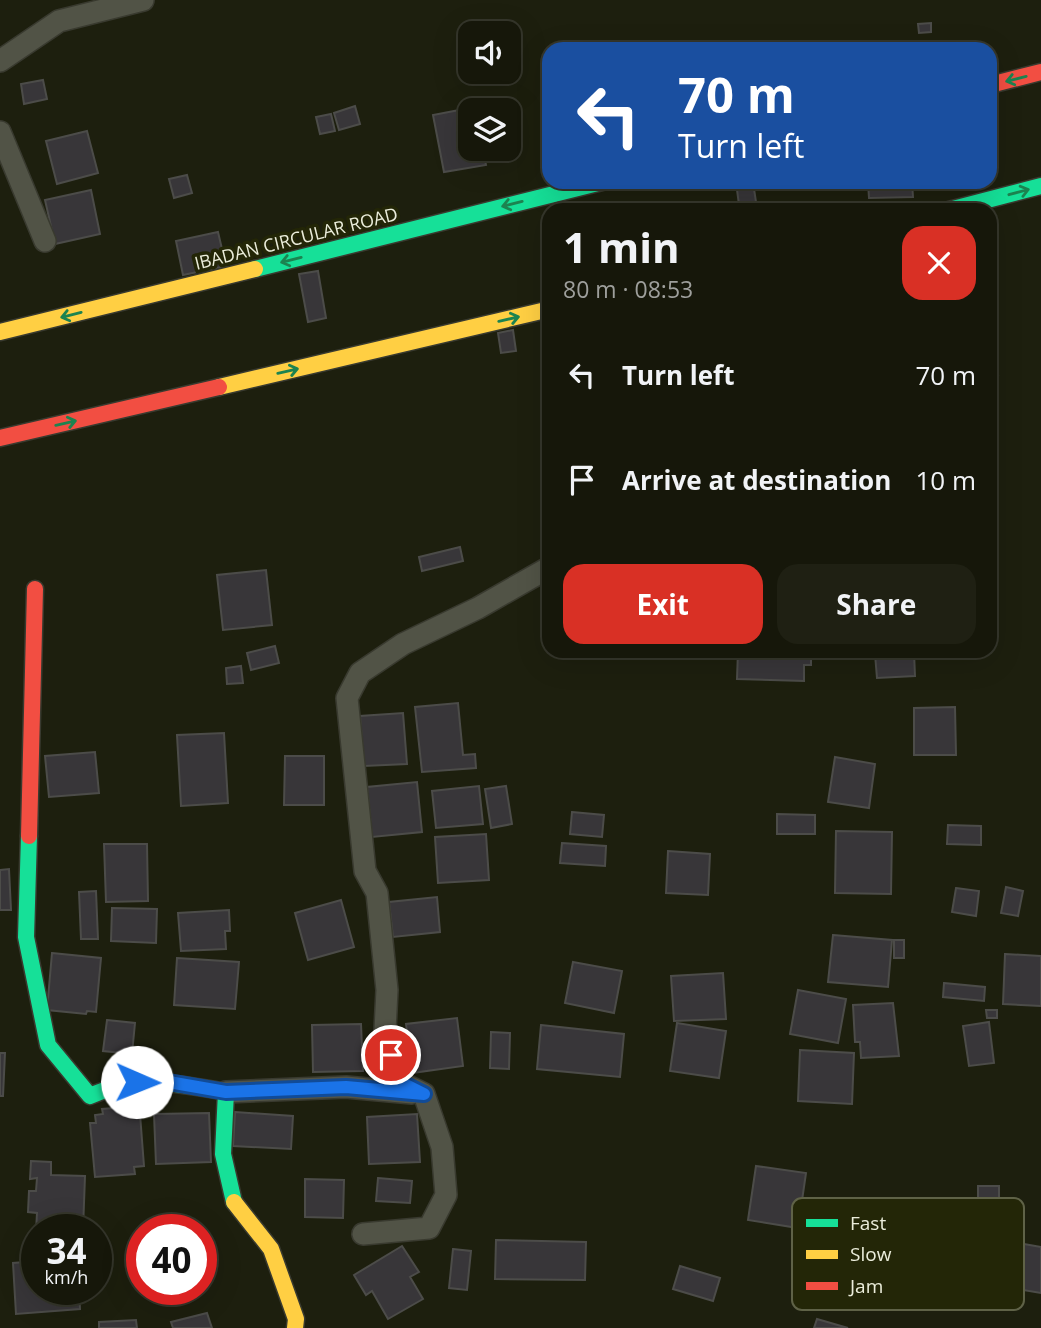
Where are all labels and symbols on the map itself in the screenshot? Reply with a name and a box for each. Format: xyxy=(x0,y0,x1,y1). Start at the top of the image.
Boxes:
one-way arrow xyxy=(1005,73,1028,86)
one-way arrow xyxy=(1007,185,1029,198)
one-way arrow xyxy=(501,198,524,212)
street label: IBADAN CIRCULAR ROAD xyxy=(192,201,400,275)
one-way arrow xyxy=(280,254,303,267)
one-way arrow xyxy=(60,309,82,322)
one-way arrow xyxy=(497,311,520,325)
one-way arrow xyxy=(276,363,299,377)
one-way arrow xyxy=(55,416,77,429)
pin xyxy=(361,1025,421,1085)
position arrow xyxy=(100,1045,174,1119)
legend xyxy=(792,1198,1024,1310)
text: Fast xyxy=(850,1210,886,1236)
speed limit sign: 40 xyxy=(126,1214,217,1305)
text: Slow xyxy=(850,1241,892,1267)
text: Jam xyxy=(848,1273,883,1299)

